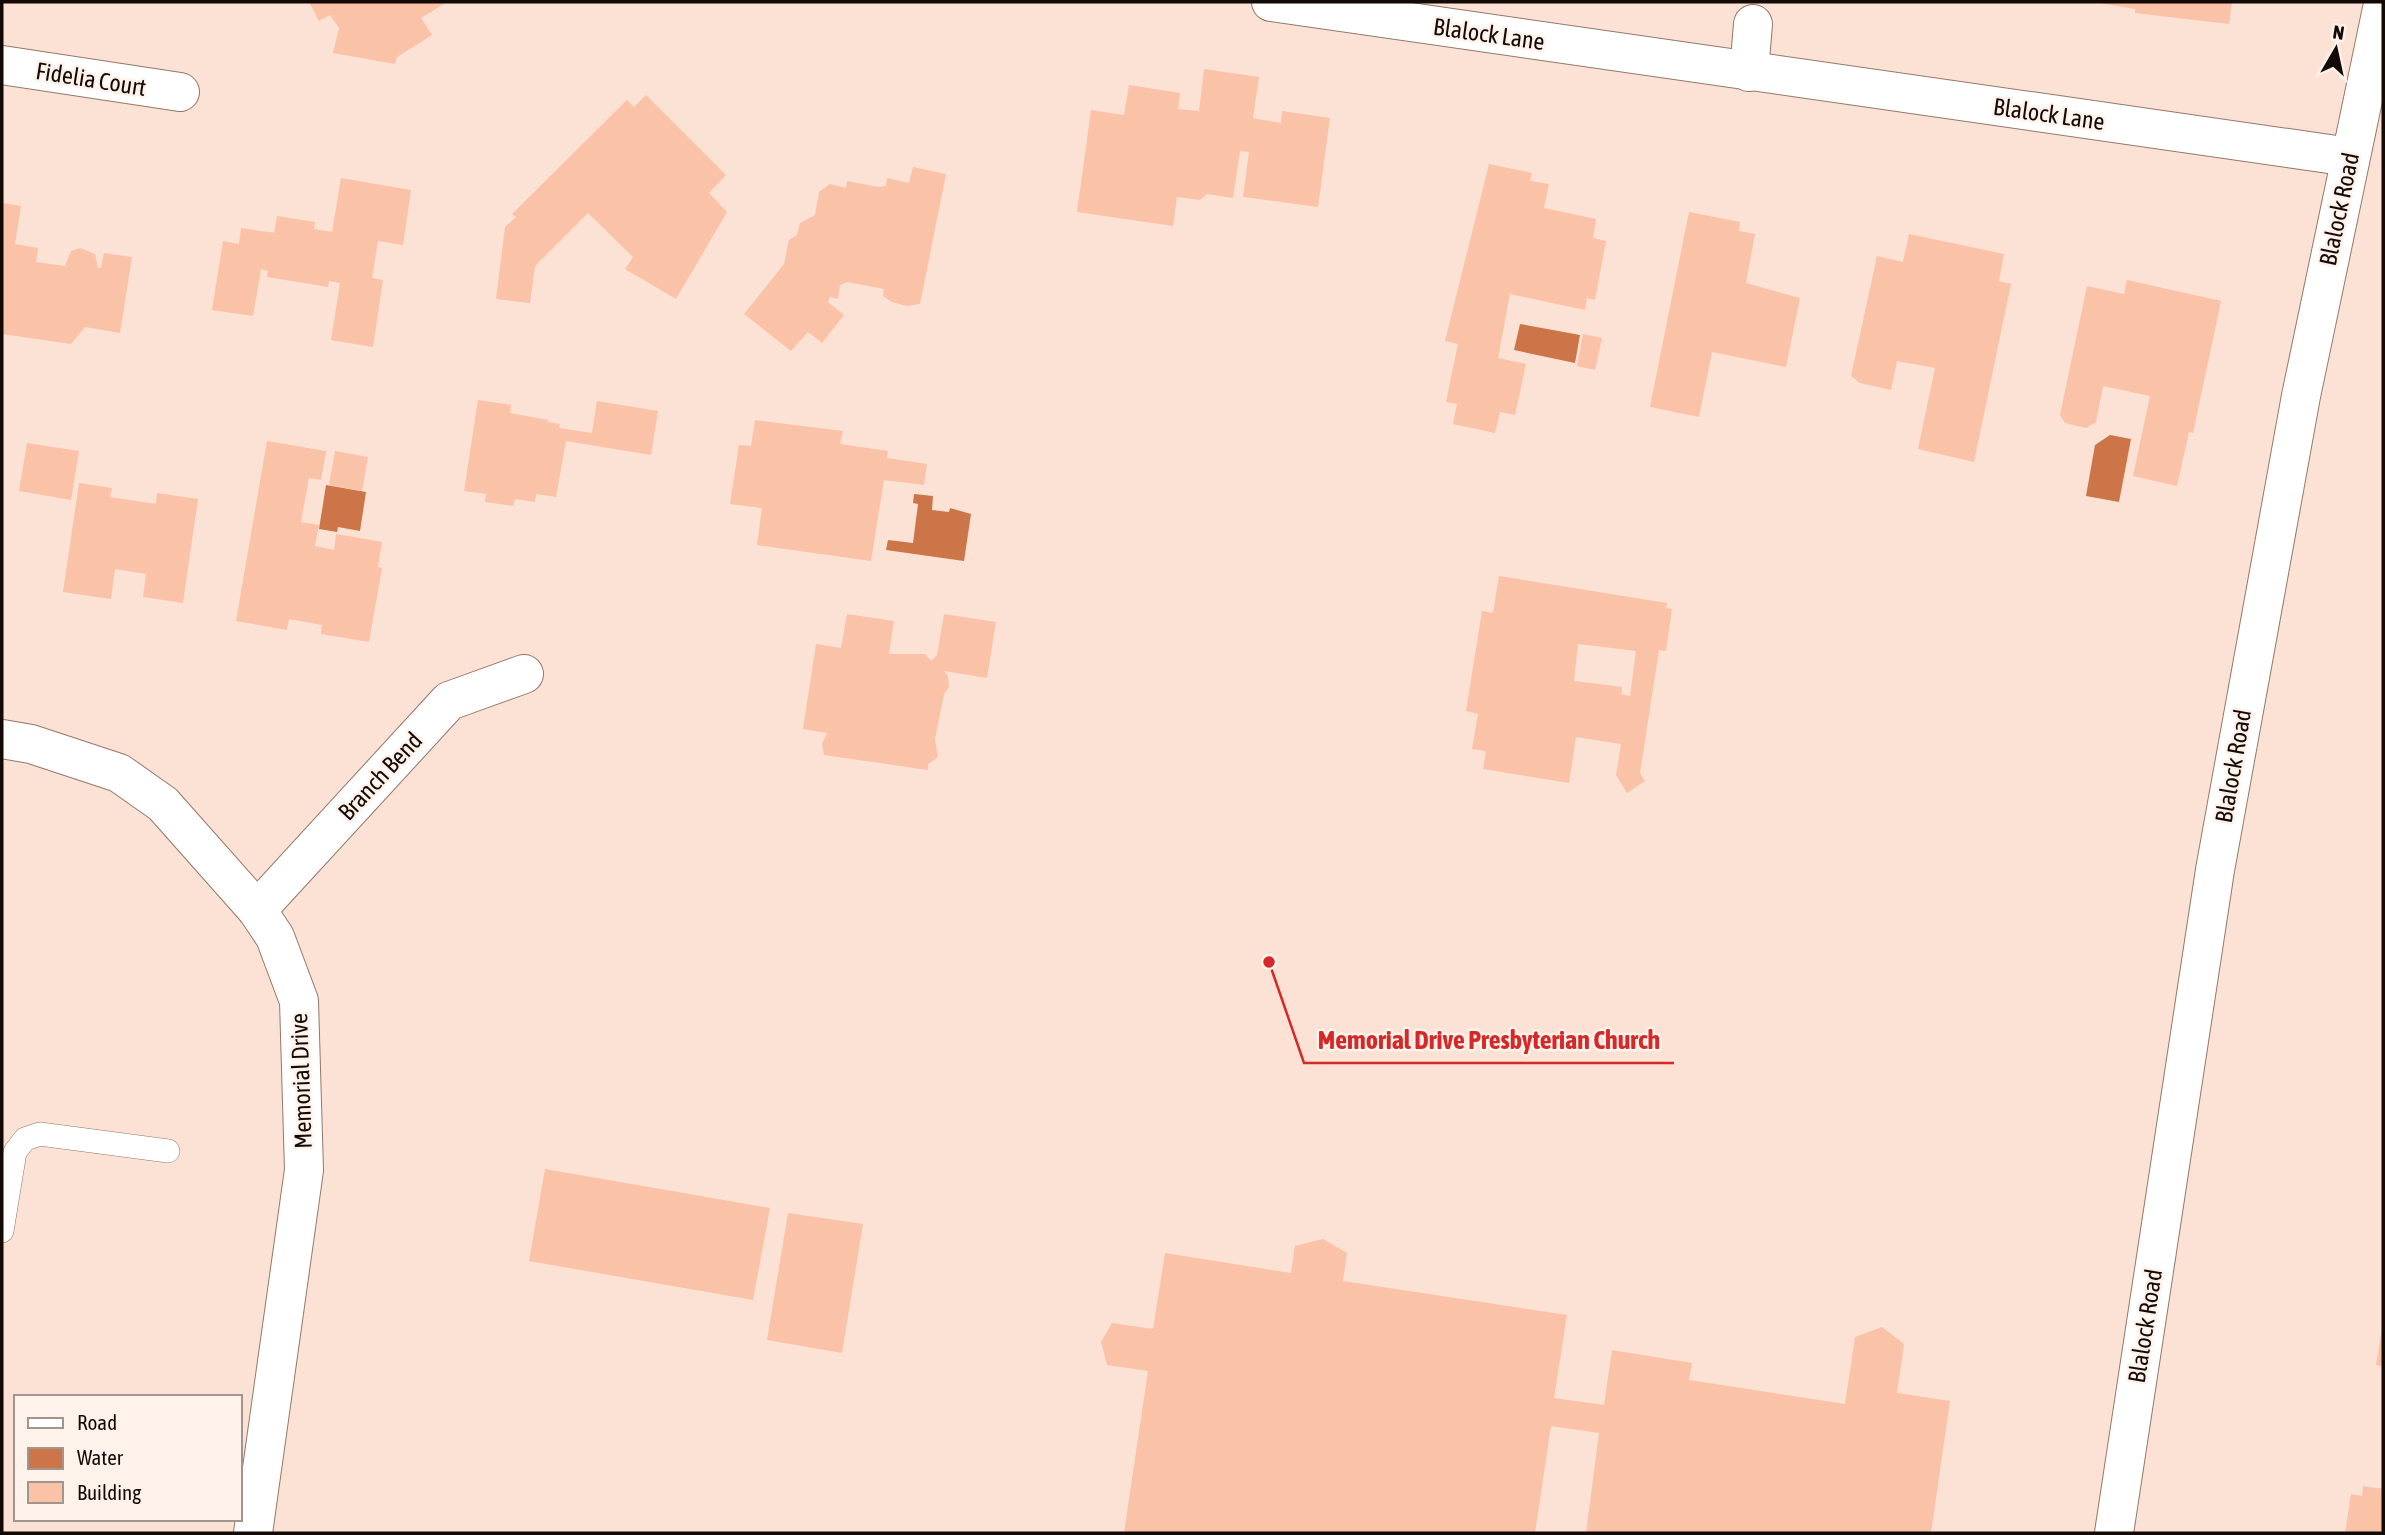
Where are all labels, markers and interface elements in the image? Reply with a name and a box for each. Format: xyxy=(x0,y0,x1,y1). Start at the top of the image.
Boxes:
street label: Blalock Lane xyxy=(1432,13,1546,55)
north arrow xyxy=(2301,14,2371,84)
text: N xyxy=(2331,20,2346,44)
street label: Fidelia Court xyxy=(34,57,148,101)
street label: Blalock Lane xyxy=(1992,93,2106,135)
street label: Blalock Road xyxy=(2314,150,2364,268)
street label: Blalock Road xyxy=(2210,707,2256,825)
street label: Branch Bend xyxy=(333,727,427,825)
street label: Memorial Drive xyxy=(285,1013,317,1149)
callout: Memorial Drive Presbyterian Church xyxy=(1304,1016,1674,1063)
text: Memorial Drive Presbyterian Church xyxy=(1318,1025,1660,1055)
street label: Blalock Road xyxy=(2123,1267,2167,1385)
legend xyxy=(14,1395,242,1521)
text: Road xyxy=(77,1410,117,1434)
text: Water xyxy=(77,1445,124,1469)
text: Building xyxy=(77,1480,141,1504)

